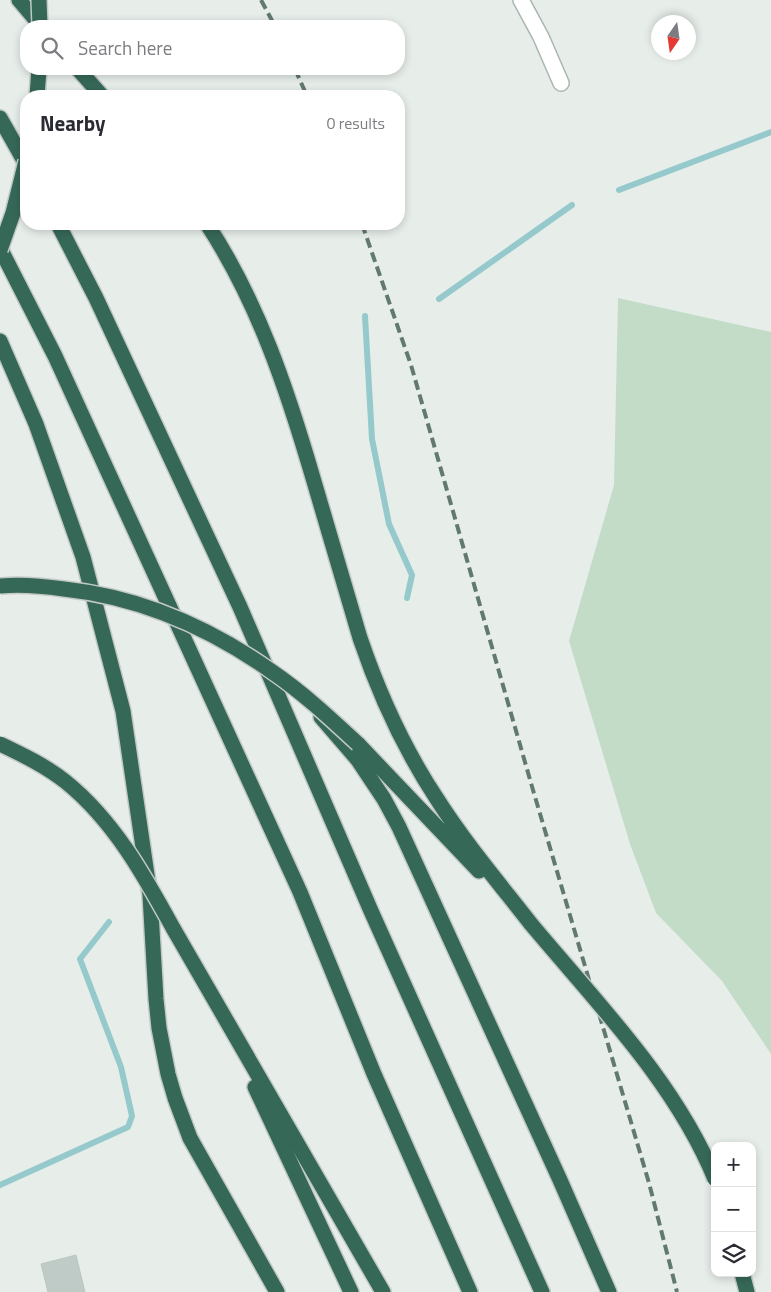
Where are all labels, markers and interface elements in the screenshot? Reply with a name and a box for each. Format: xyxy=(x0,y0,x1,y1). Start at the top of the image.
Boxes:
north arrow xyxy=(651,15,696,60)
search box xyxy=(20,20,405,75)
text: Search here xyxy=(78,33,172,62)
icon: search xyxy=(38,34,66,62)
text: Nearby xyxy=(40,107,105,139)
text: 0 results xyxy=(326,111,385,135)
map controls xyxy=(711,1142,756,1277)
button: + xyxy=(711,1142,756,1187)
button: − xyxy=(711,1187,756,1232)
button: layers xyxy=(711,1232,756,1277)

